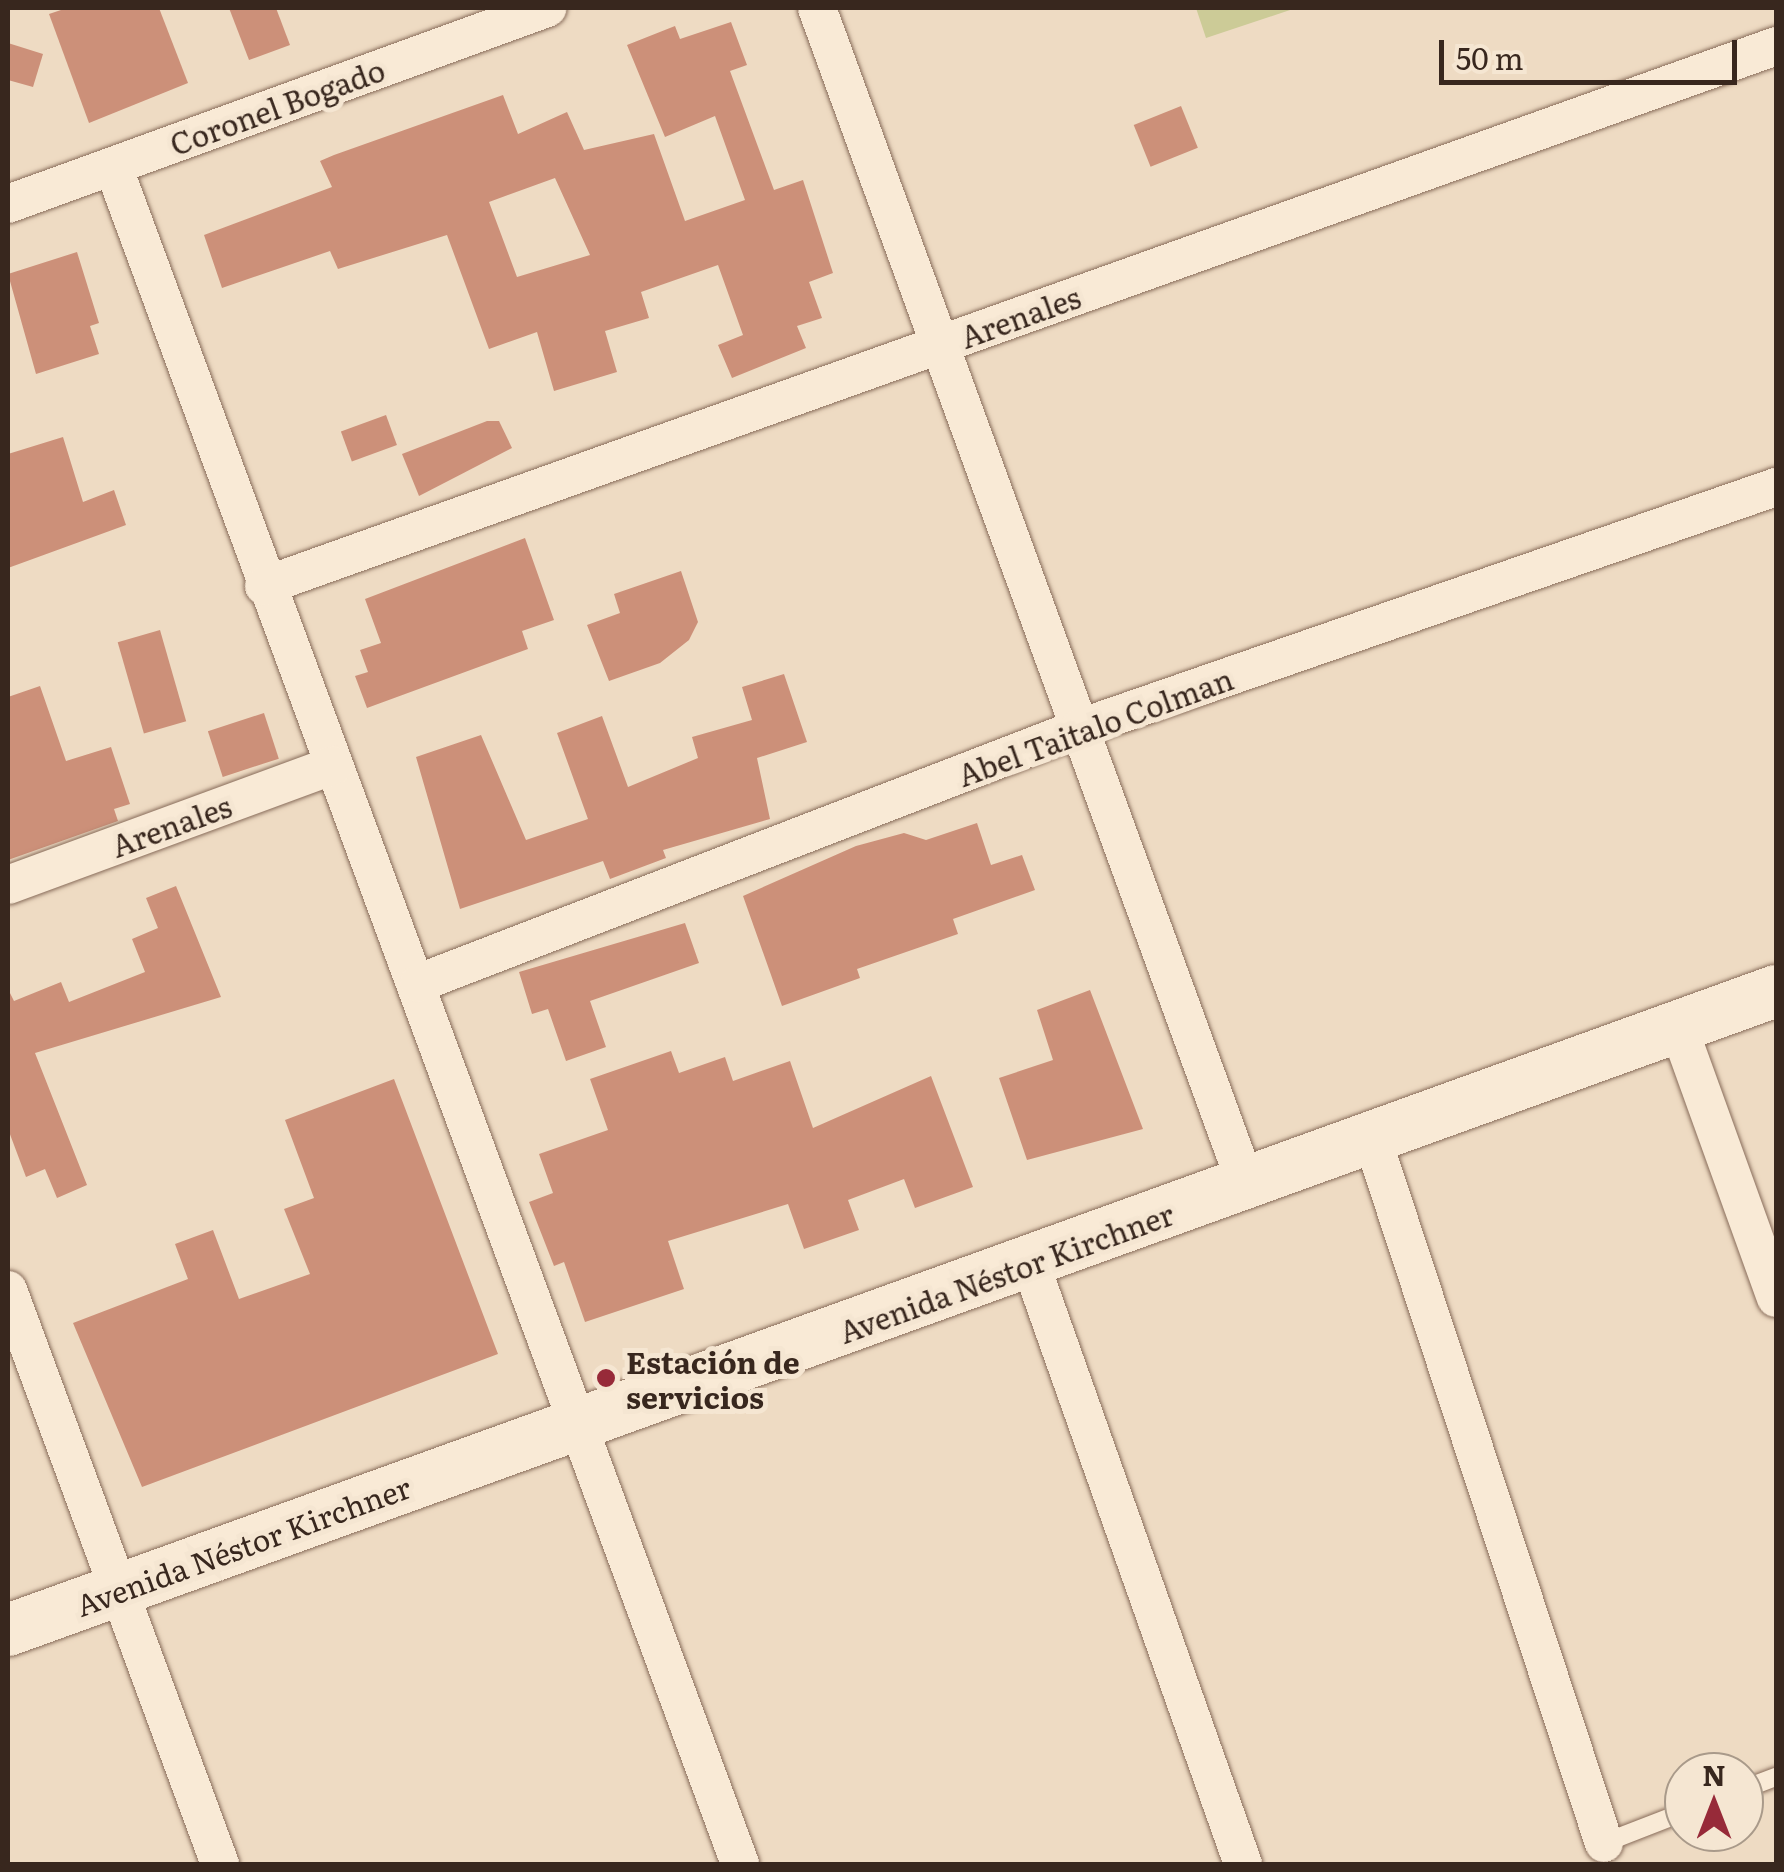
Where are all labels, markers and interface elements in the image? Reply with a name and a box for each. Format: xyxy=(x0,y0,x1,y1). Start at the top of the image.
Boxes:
scale bar xyxy=(1444,20,1742,82)
text: 50 m xyxy=(1456,35,1524,79)
street label: Coronel Bogado xyxy=(165,50,389,162)
street label: Arenales xyxy=(955,278,1085,354)
street label: Abel Taitalo Colman xyxy=(952,659,1238,793)
street label: Arenales xyxy=(106,787,236,863)
street label: Avenida Néstor Kirchner xyxy=(834,1195,1178,1349)
place label: Estación de servicios xyxy=(626,1343,800,1414)
marker: Estación de servicios xyxy=(595,1367,617,1389)
street label: Avenida Néstor Kirchner xyxy=(71,1468,415,1622)
north arrow xyxy=(1664,1752,1764,1852)
text: N xyxy=(1702,1753,1726,1795)

